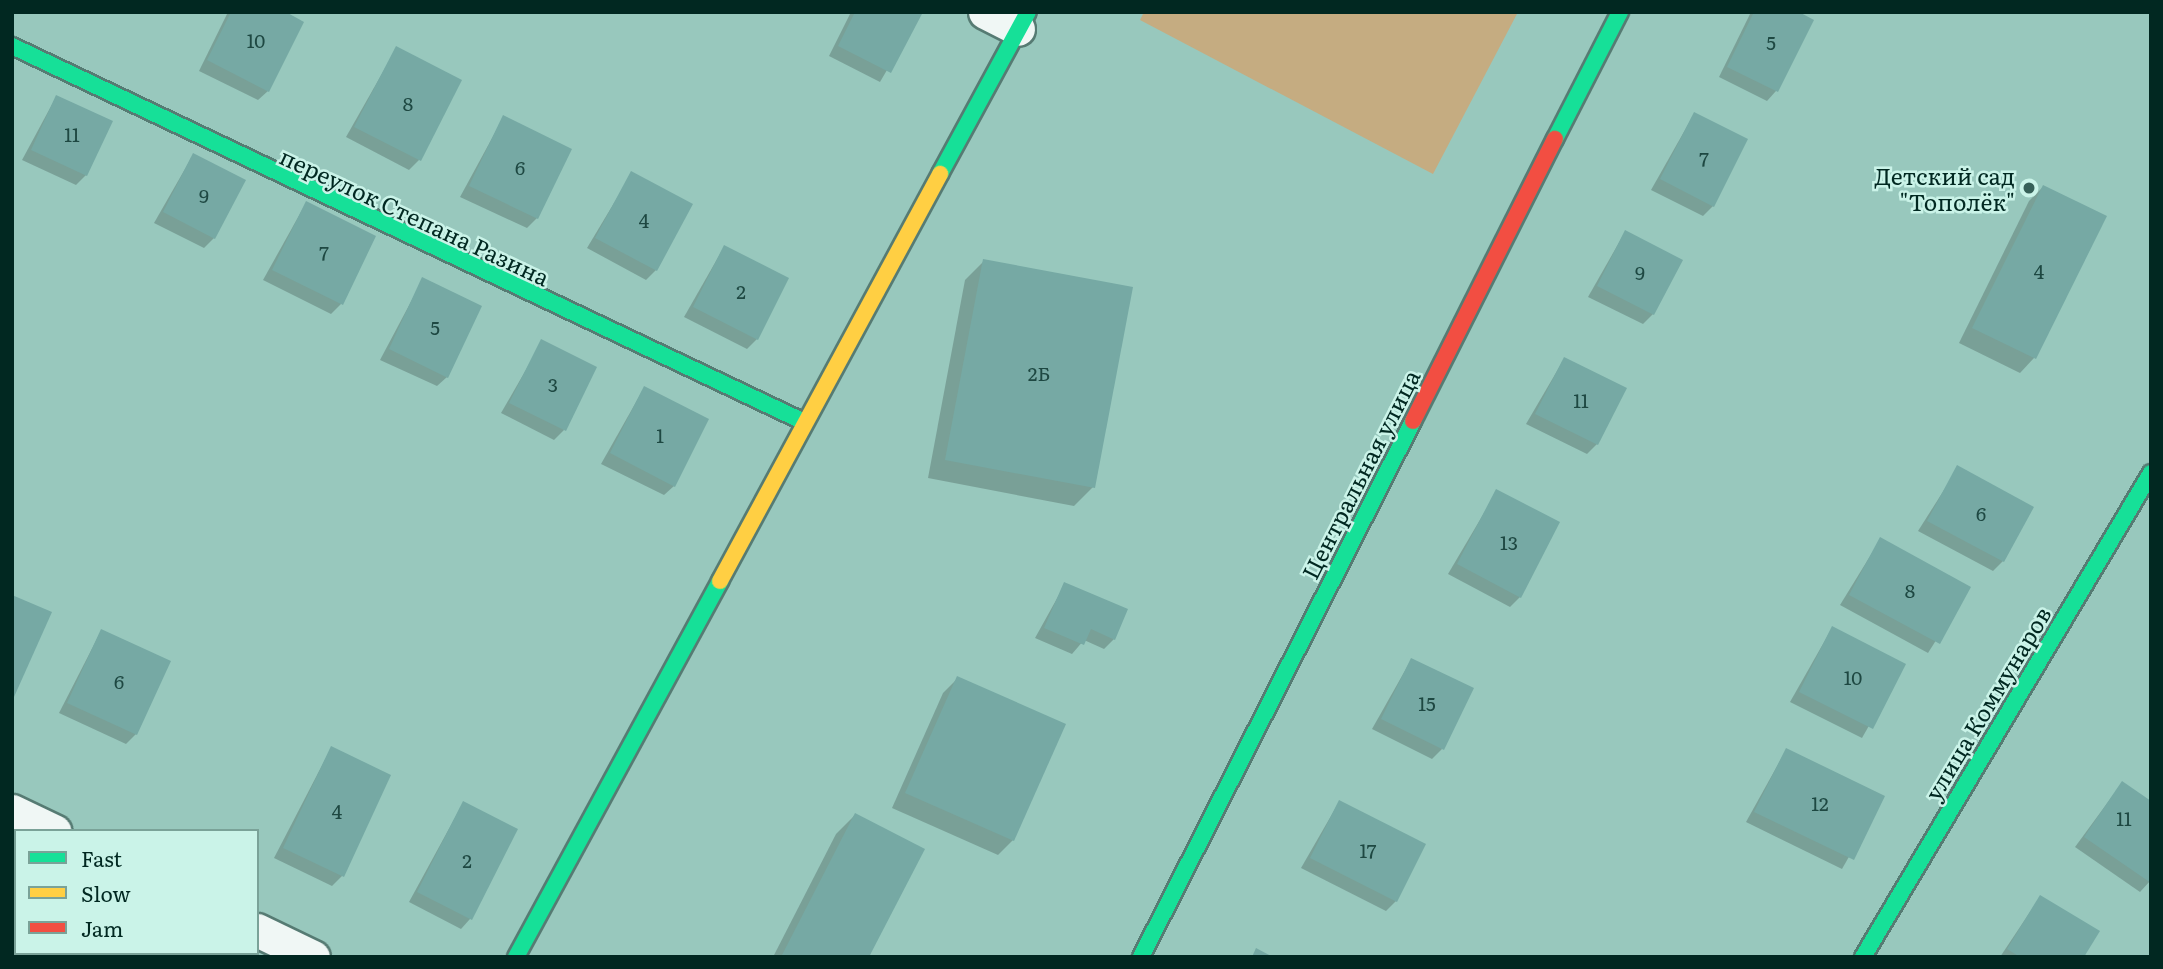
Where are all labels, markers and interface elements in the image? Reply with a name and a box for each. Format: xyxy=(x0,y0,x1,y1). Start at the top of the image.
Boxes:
house number: 10 xyxy=(247,30,265,52)
house number: 5 xyxy=(1766,32,1776,54)
house number: 8 xyxy=(403,93,413,115)
house number: 11 xyxy=(64,124,80,146)
street label: переулок Степана Разина xyxy=(276,141,554,291)
house number: 7 xyxy=(1699,148,1709,170)
house number: 6 xyxy=(515,157,525,179)
place label: Детский сад "Тополёк" xyxy=(1875,161,2015,215)
marker: Детский сад "Тополёк" xyxy=(2021,180,2037,196)
house number: 9 xyxy=(199,185,209,207)
house number: 4 xyxy=(639,210,649,232)
house number: 7 xyxy=(319,242,329,264)
house number: 4 xyxy=(2034,261,2044,283)
house number: 9 xyxy=(1635,262,1645,284)
house number: 2 xyxy=(736,281,746,303)
house number: 5 xyxy=(430,317,440,339)
house number: 2Б xyxy=(1028,363,1050,385)
street label: Центральная улица xyxy=(1295,365,1425,583)
house number: 3 xyxy=(548,374,558,396)
house number: 11 xyxy=(1573,390,1589,412)
house number: 1 xyxy=(656,425,664,447)
house number: 6 xyxy=(1976,503,1986,525)
house number: 13 xyxy=(1500,532,1518,554)
house number: 8 xyxy=(1905,580,1915,602)
street label: улица Коммунаров xyxy=(1918,601,2056,805)
house number: 10 xyxy=(1844,667,1862,689)
house number: 6 xyxy=(114,671,124,693)
house number: 15 xyxy=(1418,693,1436,715)
house number: 12 xyxy=(1811,793,1829,815)
house number: 4 xyxy=(332,801,342,823)
house number: 11 xyxy=(2116,808,2132,830)
legend xyxy=(14,829,259,955)
house number: 17 xyxy=(1360,840,1376,862)
text: Fast xyxy=(81,842,122,873)
house number: 2 xyxy=(462,850,472,872)
text: Slow xyxy=(81,877,131,908)
text: Jam xyxy=(81,912,123,943)

